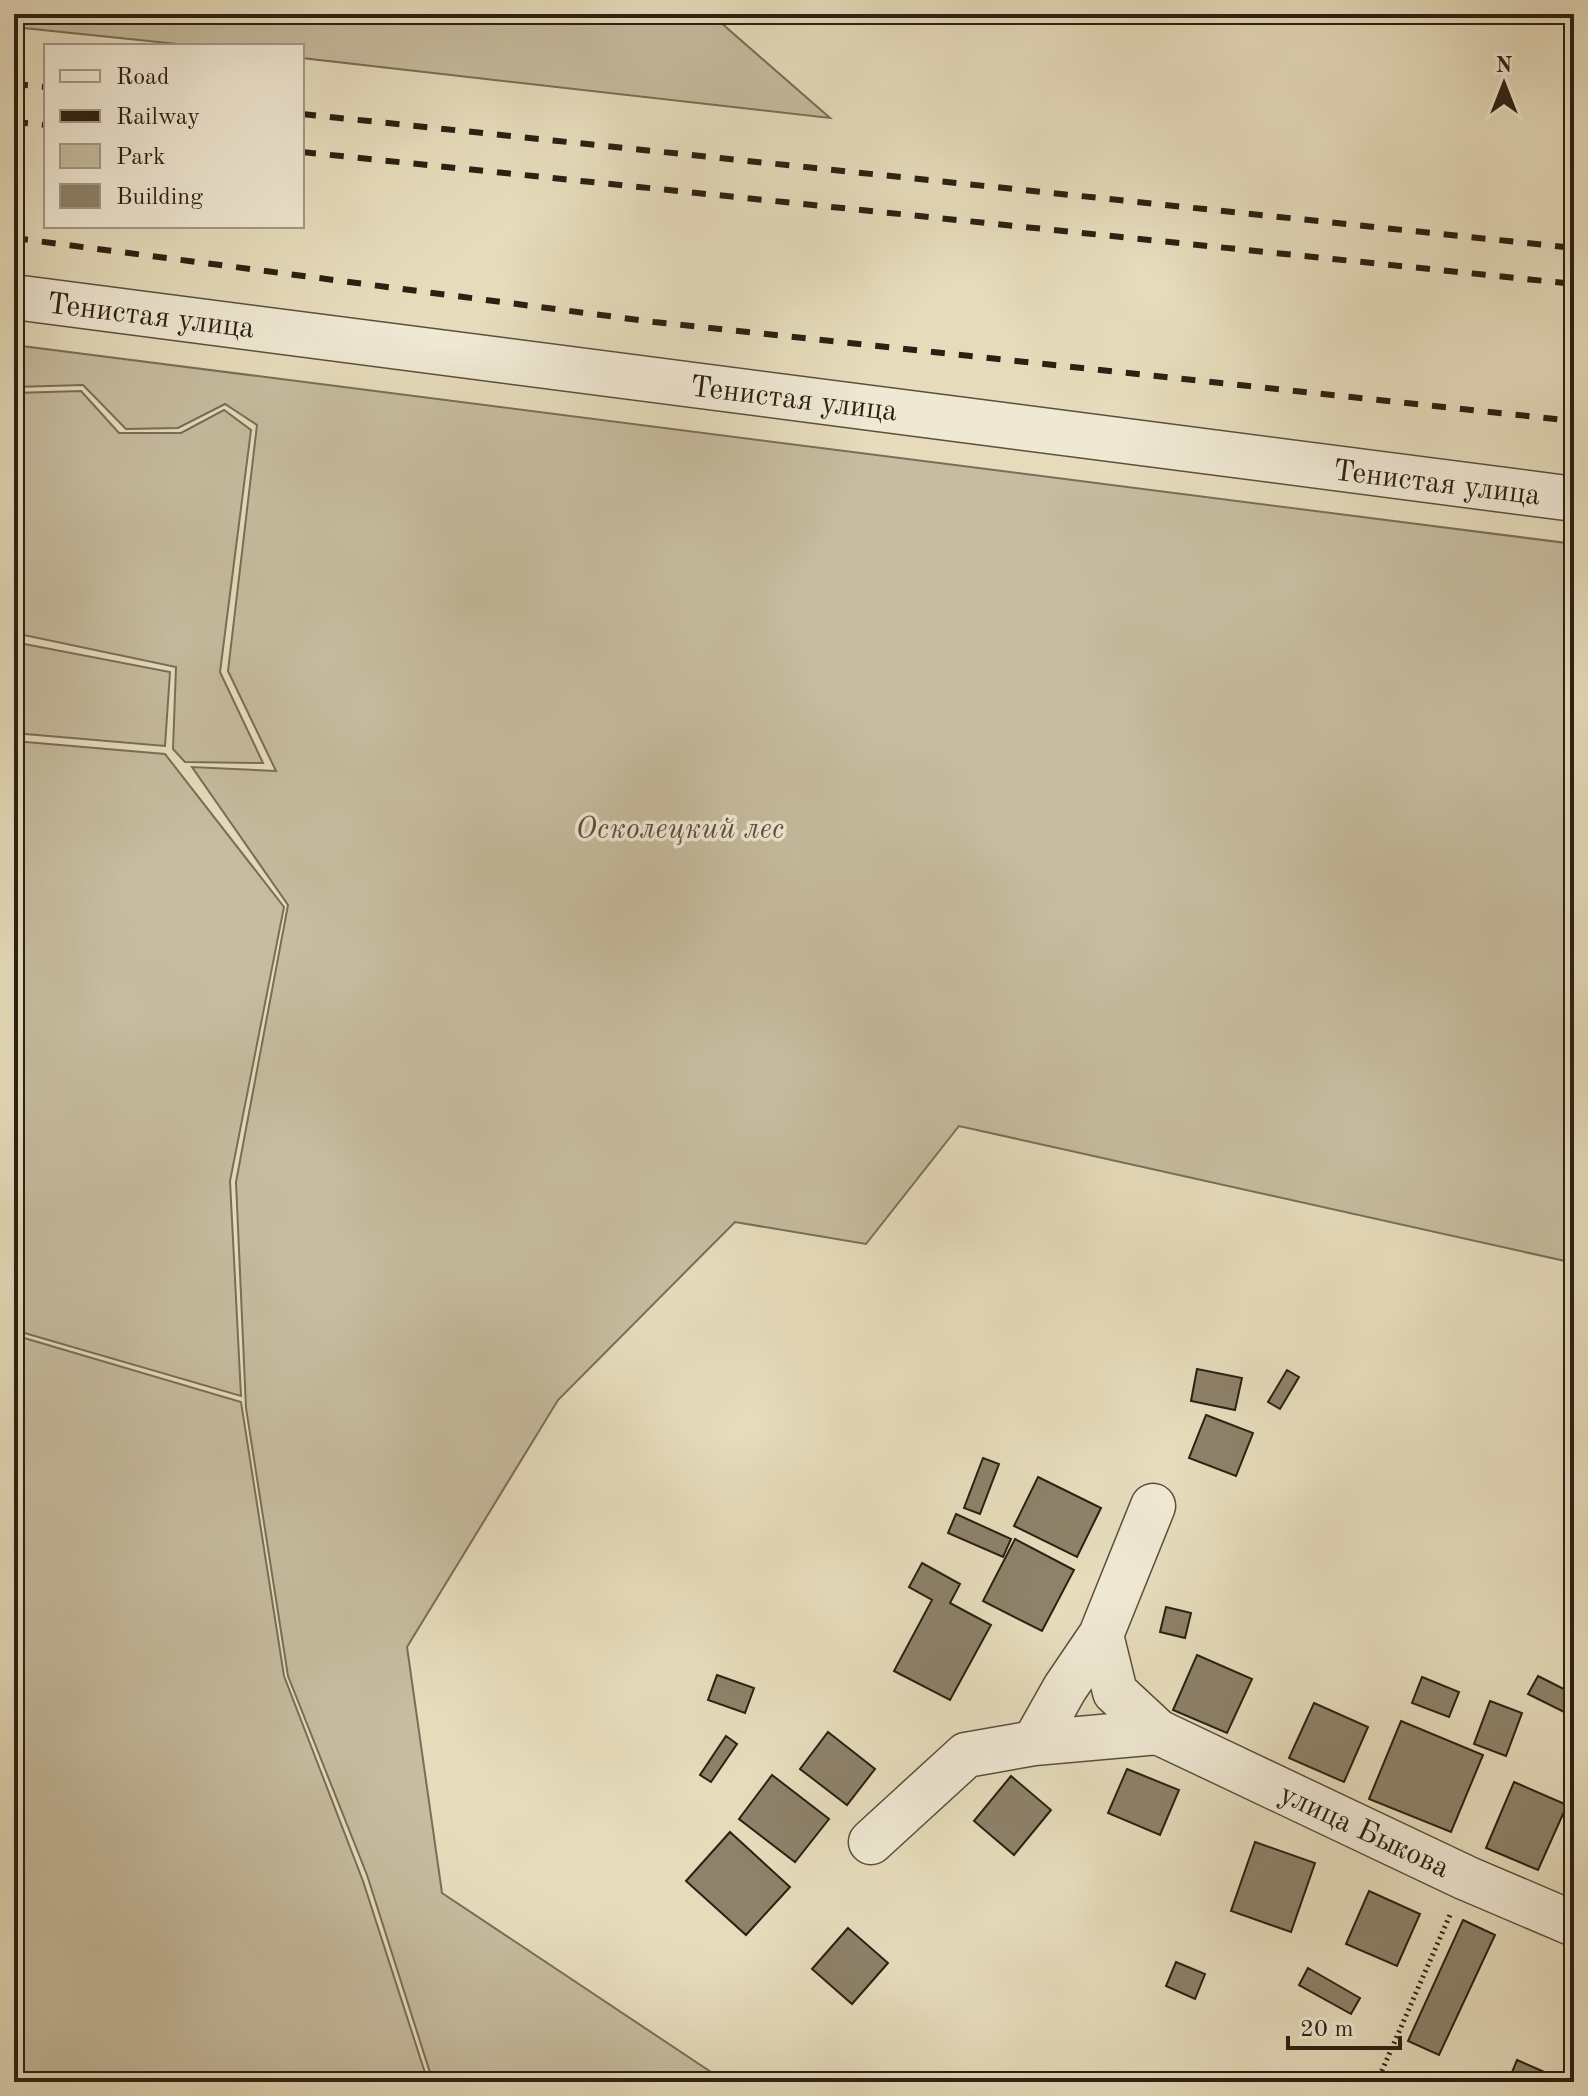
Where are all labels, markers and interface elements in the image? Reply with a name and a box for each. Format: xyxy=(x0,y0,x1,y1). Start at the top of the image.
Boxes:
legend xyxy=(44,44,304,228)
north arrow xyxy=(1464,44,1544,124)
text: N xyxy=(1496,55,1513,77)
text: Road xyxy=(116,66,169,90)
text: Railway xyxy=(116,106,200,130)
text: Park xyxy=(116,146,165,170)
text: Building xyxy=(116,186,203,210)
street label: Тенистая улица xyxy=(45,289,256,345)
street label: Тенистая улица xyxy=(688,372,899,428)
street label: Тенистая улица xyxy=(1331,456,1542,512)
park label: Осколецкий лес xyxy=(575,815,785,845)
street label: улица Быкова xyxy=(1275,1779,1454,1884)
scale bar xyxy=(1288,2000,1400,2050)
text: 20 m xyxy=(1300,2018,1354,2042)

